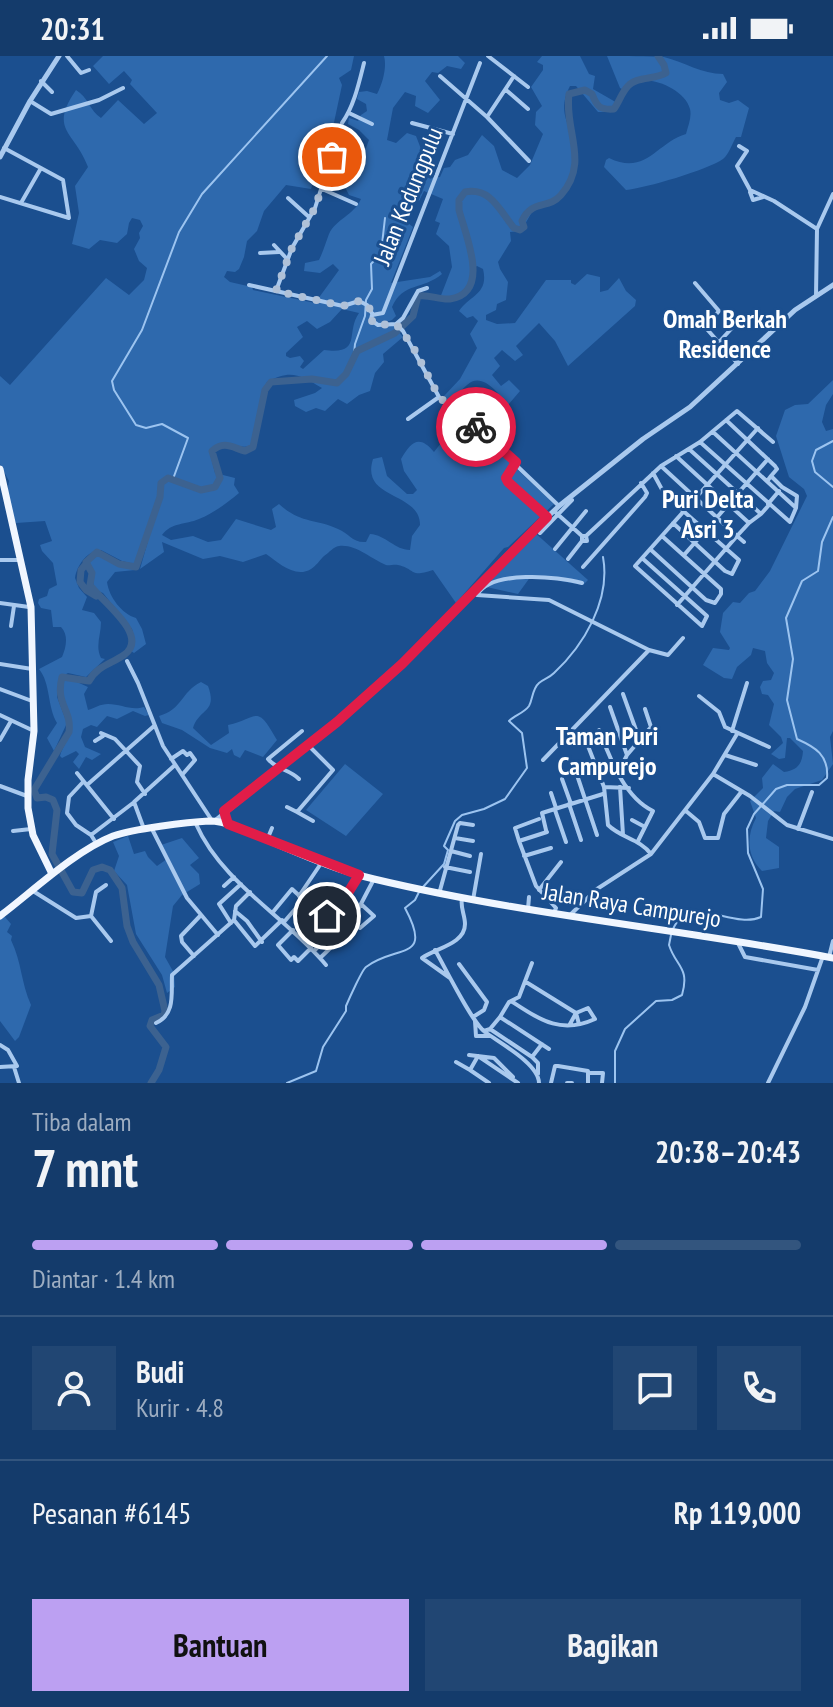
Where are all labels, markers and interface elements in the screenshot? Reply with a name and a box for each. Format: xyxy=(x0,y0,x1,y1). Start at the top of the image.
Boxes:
text: 20:31 xyxy=(40,9,105,48)
pin xyxy=(298,123,366,191)
street label: Jalan Kedungpulu xyxy=(366,123,450,270)
icon: bag xyxy=(310,135,354,179)
district label: Omah Berkah Residence xyxy=(663,302,787,365)
courier xyxy=(436,387,516,467)
icon: bike xyxy=(454,405,498,449)
district label: Puri Delta Asri 3 xyxy=(662,482,754,545)
district label: Taman Puri Campurejo xyxy=(556,719,658,782)
street label: Jalan Raya Campurejo xyxy=(540,875,723,934)
pin xyxy=(293,882,361,950)
icon: home xyxy=(305,894,349,938)
text: Tiba dalam xyxy=(32,1105,132,1138)
text: 20:38–20:43 xyxy=(655,1132,801,1171)
text: 7 mnt xyxy=(32,1134,138,1201)
text: Diantar · 1.4 km xyxy=(32,1262,175,1295)
button: person xyxy=(32,1346,116,1430)
button: chat xyxy=(613,1346,697,1430)
button: phone xyxy=(717,1346,801,1430)
text: Budi xyxy=(136,1352,184,1391)
text: Kurir · 4.8 xyxy=(136,1391,224,1424)
text: Pesanan #6145 xyxy=(32,1493,191,1532)
text: Rp 119,000 xyxy=(674,1493,801,1532)
button: Bantuan xyxy=(32,1599,409,1691)
button: Bagikan xyxy=(425,1599,801,1691)

